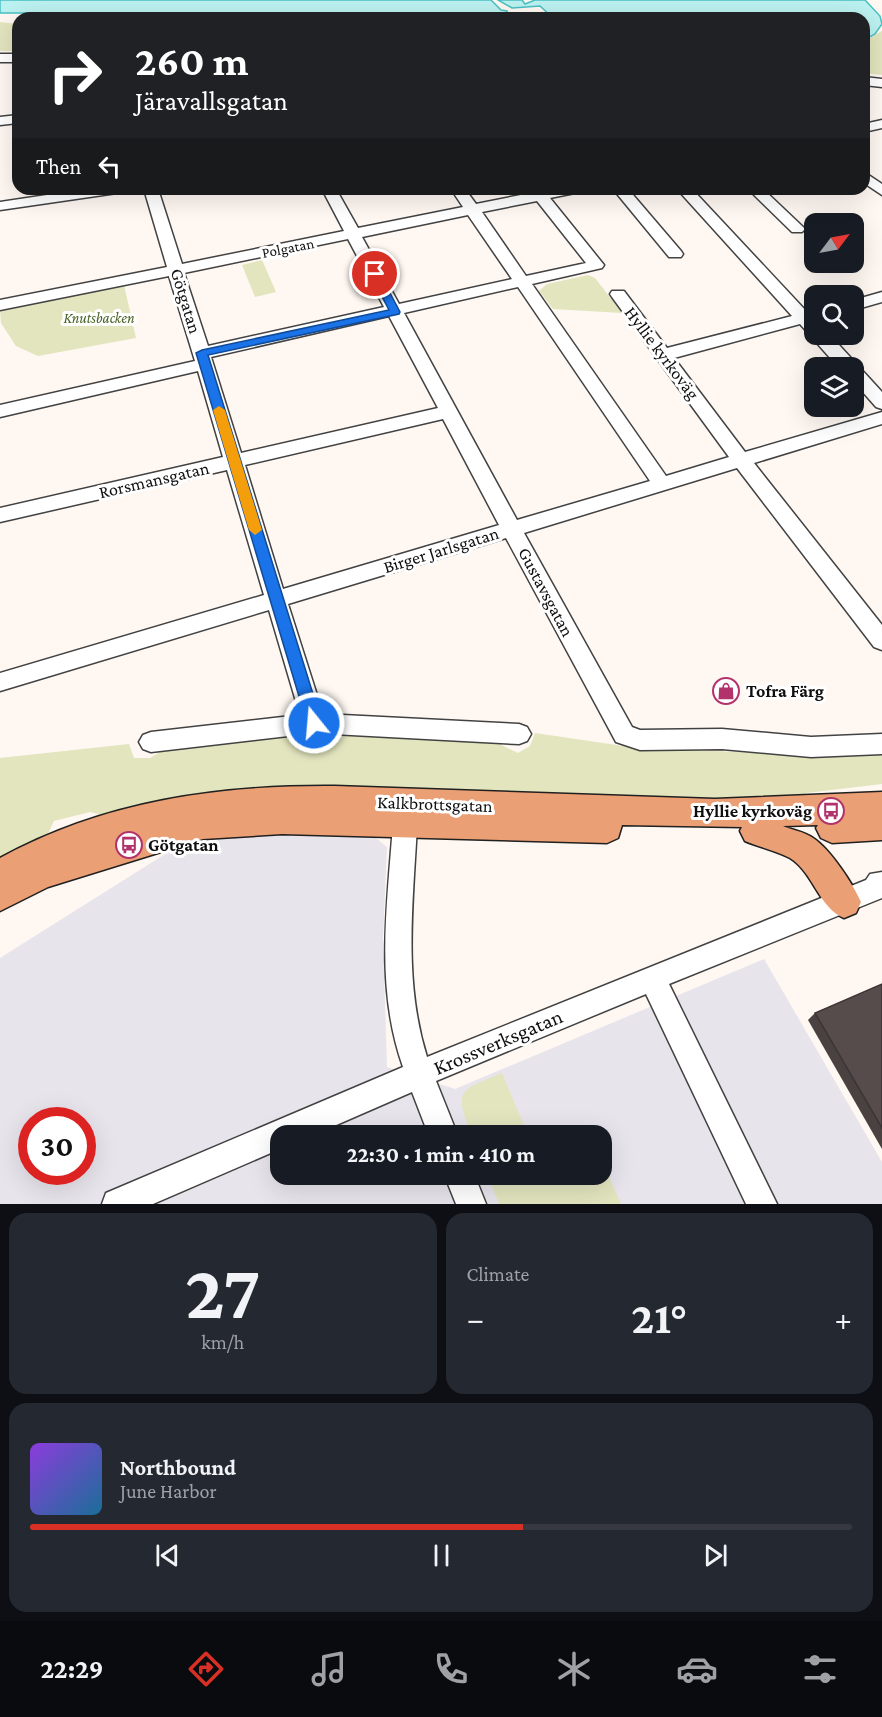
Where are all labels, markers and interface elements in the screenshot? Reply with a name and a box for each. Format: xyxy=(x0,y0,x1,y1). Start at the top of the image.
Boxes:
icon: right xyxy=(36,36,114,114)
text: 260 m xyxy=(135,37,249,84)
text: Järavallsgatan xyxy=(135,86,288,116)
icon: left xyxy=(93,150,126,183)
text: Then xyxy=(36,154,81,179)
north arrow xyxy=(804,213,864,273)
map controls xyxy=(804,213,864,417)
street label: Polgatan xyxy=(261,235,316,262)
pin xyxy=(349,248,400,299)
icon: arrive xyxy=(358,257,391,290)
street label: Götgatan xyxy=(167,266,205,336)
button: search xyxy=(804,285,864,345)
street label: Hyllie kyrkoväg xyxy=(621,303,704,404)
park label: Knutsbacken xyxy=(63,310,135,326)
button: layers xyxy=(804,357,864,417)
street label: Rorsmansgatan xyxy=(97,458,211,502)
street label: Birger Jarlsgatan xyxy=(381,523,501,577)
street label: Gustavsgatan xyxy=(514,544,578,640)
shop icon: Tofra Färg xyxy=(711,676,741,706)
place label: Tofra Färg xyxy=(746,681,824,701)
position arrow xyxy=(282,691,346,755)
street label: Kalkbrottsgatan xyxy=(377,792,493,816)
bus stop icon: Hyllie kyrkoväg xyxy=(816,796,846,826)
place label: Hyllie kyrkoväg xyxy=(693,801,812,821)
bus stop icon: Götgatan xyxy=(114,830,144,860)
place label: Götgatan xyxy=(148,835,219,855)
street label: Krossverksgatan xyxy=(430,1004,566,1080)
speed limit sign: 30 xyxy=(18,1107,96,1185)
text: 22:30 · 1 min · 410 m xyxy=(347,1142,535,1167)
text: 27 xyxy=(185,1248,261,1335)
text: Climate xyxy=(467,1263,529,1285)
text: 21° xyxy=(631,1293,687,1343)
text: − xyxy=(467,1300,484,1337)
text: + xyxy=(835,1300,852,1337)
text: km/h xyxy=(201,1331,244,1353)
text: Northbound xyxy=(120,1455,236,1480)
text: June Harbor xyxy=(120,1480,217,1502)
icon: previous xyxy=(151,1539,184,1572)
icon: pause xyxy=(425,1539,458,1572)
icon: next xyxy=(699,1539,732,1572)
icon: directions xyxy=(185,1648,227,1690)
icon: music xyxy=(308,1648,350,1690)
icon: phone xyxy=(430,1648,472,1690)
icon: climate xyxy=(553,1648,595,1690)
icon: car xyxy=(676,1648,718,1690)
icon: filters xyxy=(799,1648,841,1690)
text: 22:29 xyxy=(40,1654,104,1684)

